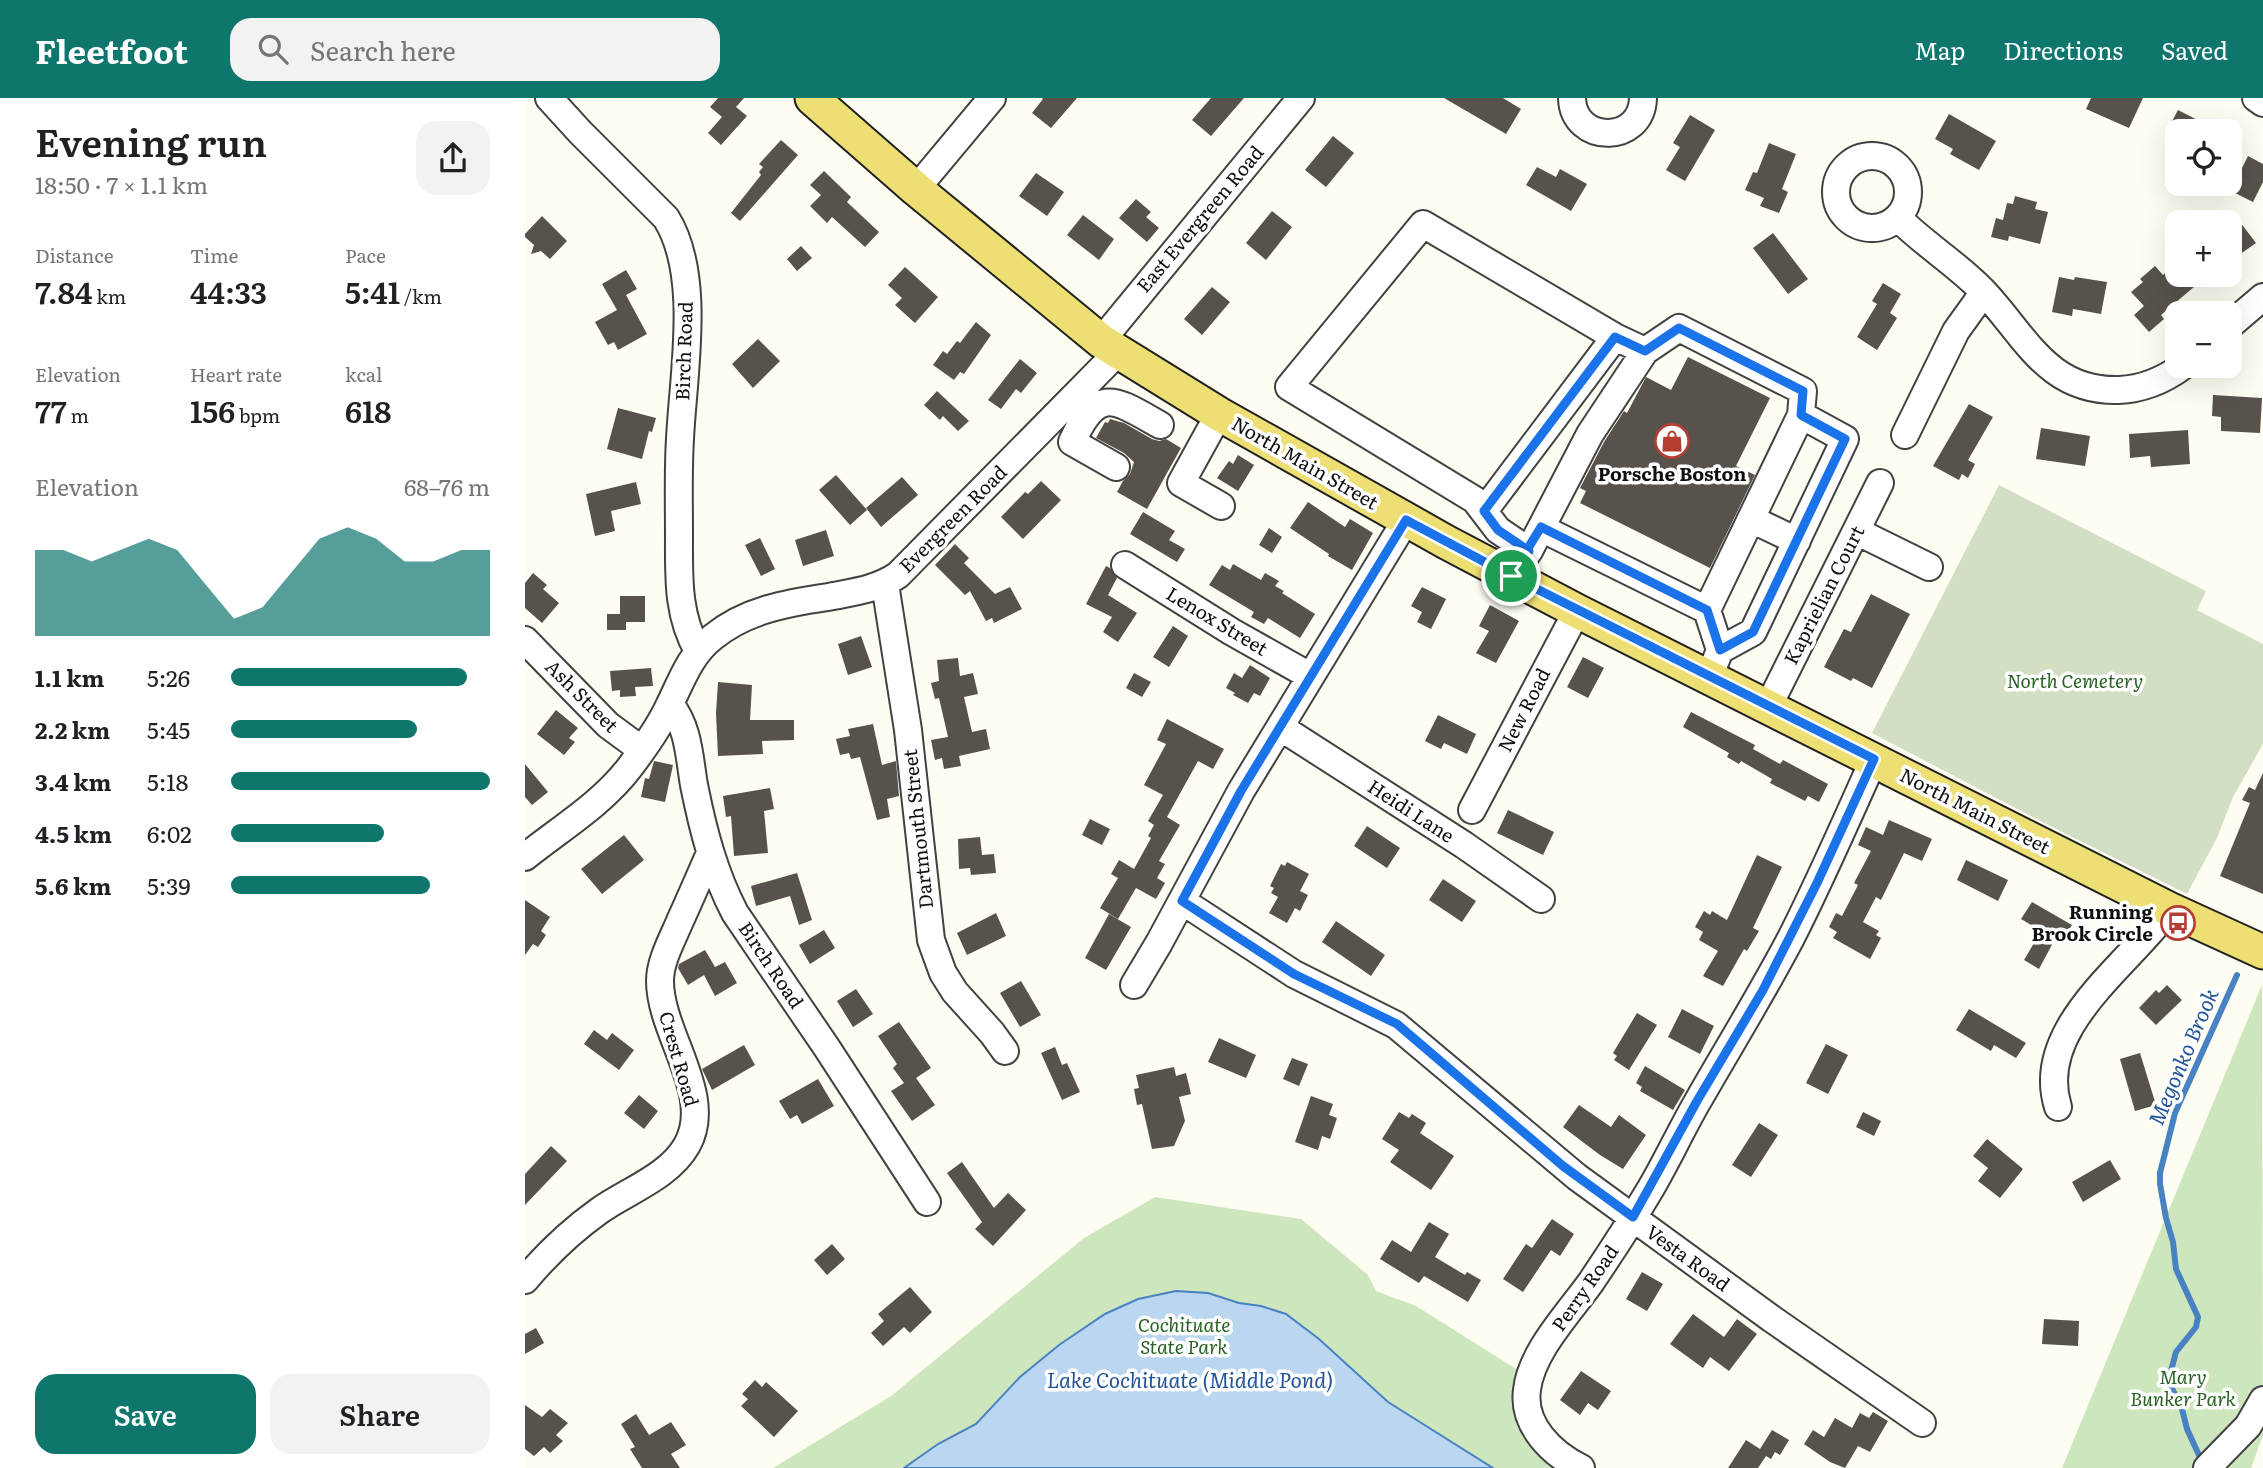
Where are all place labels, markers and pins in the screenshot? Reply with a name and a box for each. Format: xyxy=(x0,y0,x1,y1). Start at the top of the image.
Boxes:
shop icon: Porsche Boston xyxy=(1653,422,1691,460)
place label: Porsche Boston xyxy=(1598,459,1746,487)
pin xyxy=(1481,546,1541,606)
place label: Running Brook Circle xyxy=(2031,897,2153,947)
bus stop icon: Running Brook Circle xyxy=(2159,904,2197,942)

